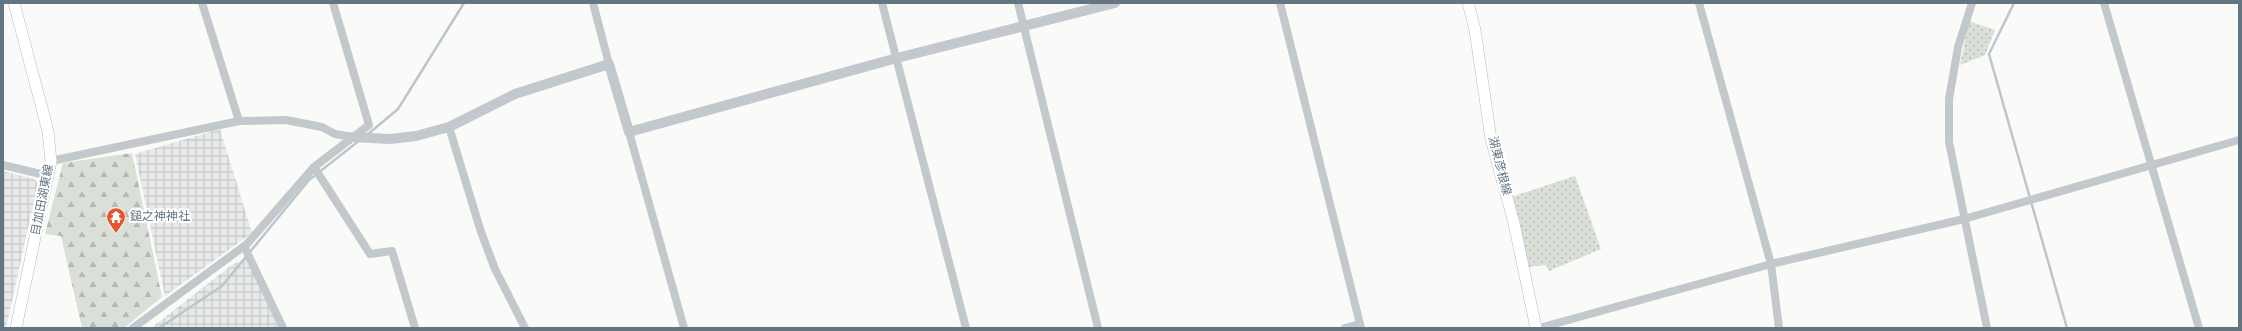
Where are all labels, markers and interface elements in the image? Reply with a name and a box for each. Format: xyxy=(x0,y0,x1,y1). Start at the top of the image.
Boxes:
street label: 湖東彦根線 xyxy=(1484,135,1514,197)
street label: 目加田湖東線 xyxy=(28,163,58,237)
temple icon: 鎚之神神社 xyxy=(105,206,127,234)
place label: 鎚之神神社 xyxy=(130,209,190,225)

